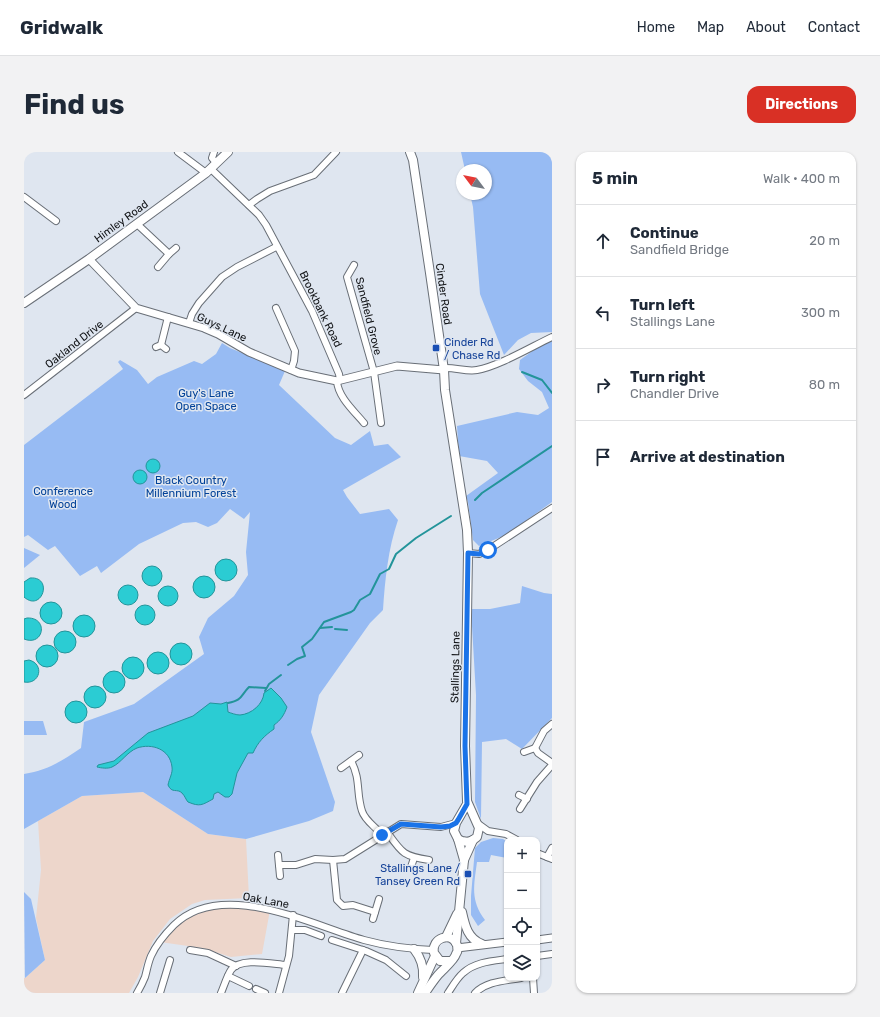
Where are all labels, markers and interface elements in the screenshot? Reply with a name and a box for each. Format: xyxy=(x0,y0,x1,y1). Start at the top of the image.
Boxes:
text: Gridwalk xyxy=(20,16,103,39)
text: Home xyxy=(637,19,675,36)
text: Map xyxy=(697,19,724,36)
text: About xyxy=(746,19,786,36)
text: Contact xyxy=(808,19,860,36)
button: Directions xyxy=(747,86,856,123)
text: Find us xyxy=(24,88,124,121)
north arrow xyxy=(456,164,492,200)
text: 5 min xyxy=(592,168,638,188)
text: Walk · 400 m xyxy=(763,171,840,186)
street label: Himley Road xyxy=(92,197,151,245)
text: Continue xyxy=(630,224,699,242)
icon: ahead xyxy=(592,230,614,252)
text: 20 m xyxy=(809,233,840,248)
text: Sandfield Bridge xyxy=(630,242,729,257)
street label: Cinder Road xyxy=(433,262,454,326)
street label: Brookbank Road xyxy=(296,269,345,350)
street label: Sandfield Grove xyxy=(353,276,384,356)
text: Turn left xyxy=(630,296,695,314)
icon: left xyxy=(592,302,614,324)
text: 300 m xyxy=(801,305,840,320)
street label: Guys Lane xyxy=(195,310,249,345)
text: Stallings Lane xyxy=(630,314,715,329)
street label: Oakland Drive xyxy=(43,318,106,371)
place label: Cinder Rd / Chase Rd xyxy=(444,336,500,362)
marker: Cinder Rd / Chase Rd xyxy=(431,343,441,353)
text: Turn right xyxy=(630,368,705,386)
icon: right xyxy=(592,374,614,396)
text: 80 m xyxy=(809,377,840,392)
text: Chandler Drive xyxy=(630,386,719,401)
park label: Guy's Lane Open Space xyxy=(175,387,237,413)
icon: arrive xyxy=(592,446,614,468)
text: Arrive at destination xyxy=(630,448,785,466)
park label: Black Country Millennium Forest xyxy=(146,474,237,500)
park label: Conference Wood xyxy=(33,485,93,511)
route start xyxy=(479,541,497,559)
street label: Stallings Lane xyxy=(448,631,463,703)
route end xyxy=(373,826,391,844)
map controls xyxy=(504,837,540,981)
button: + xyxy=(504,837,540,873)
place label: Stallings Lane / Tansey Green Rd xyxy=(375,862,461,888)
marker: Stallings Lane / Tansey Green Rd xyxy=(463,869,473,879)
button: − xyxy=(504,873,540,909)
street label: Oak Lane xyxy=(242,890,290,911)
button: locate xyxy=(504,909,540,945)
button: layers xyxy=(504,945,540,981)

